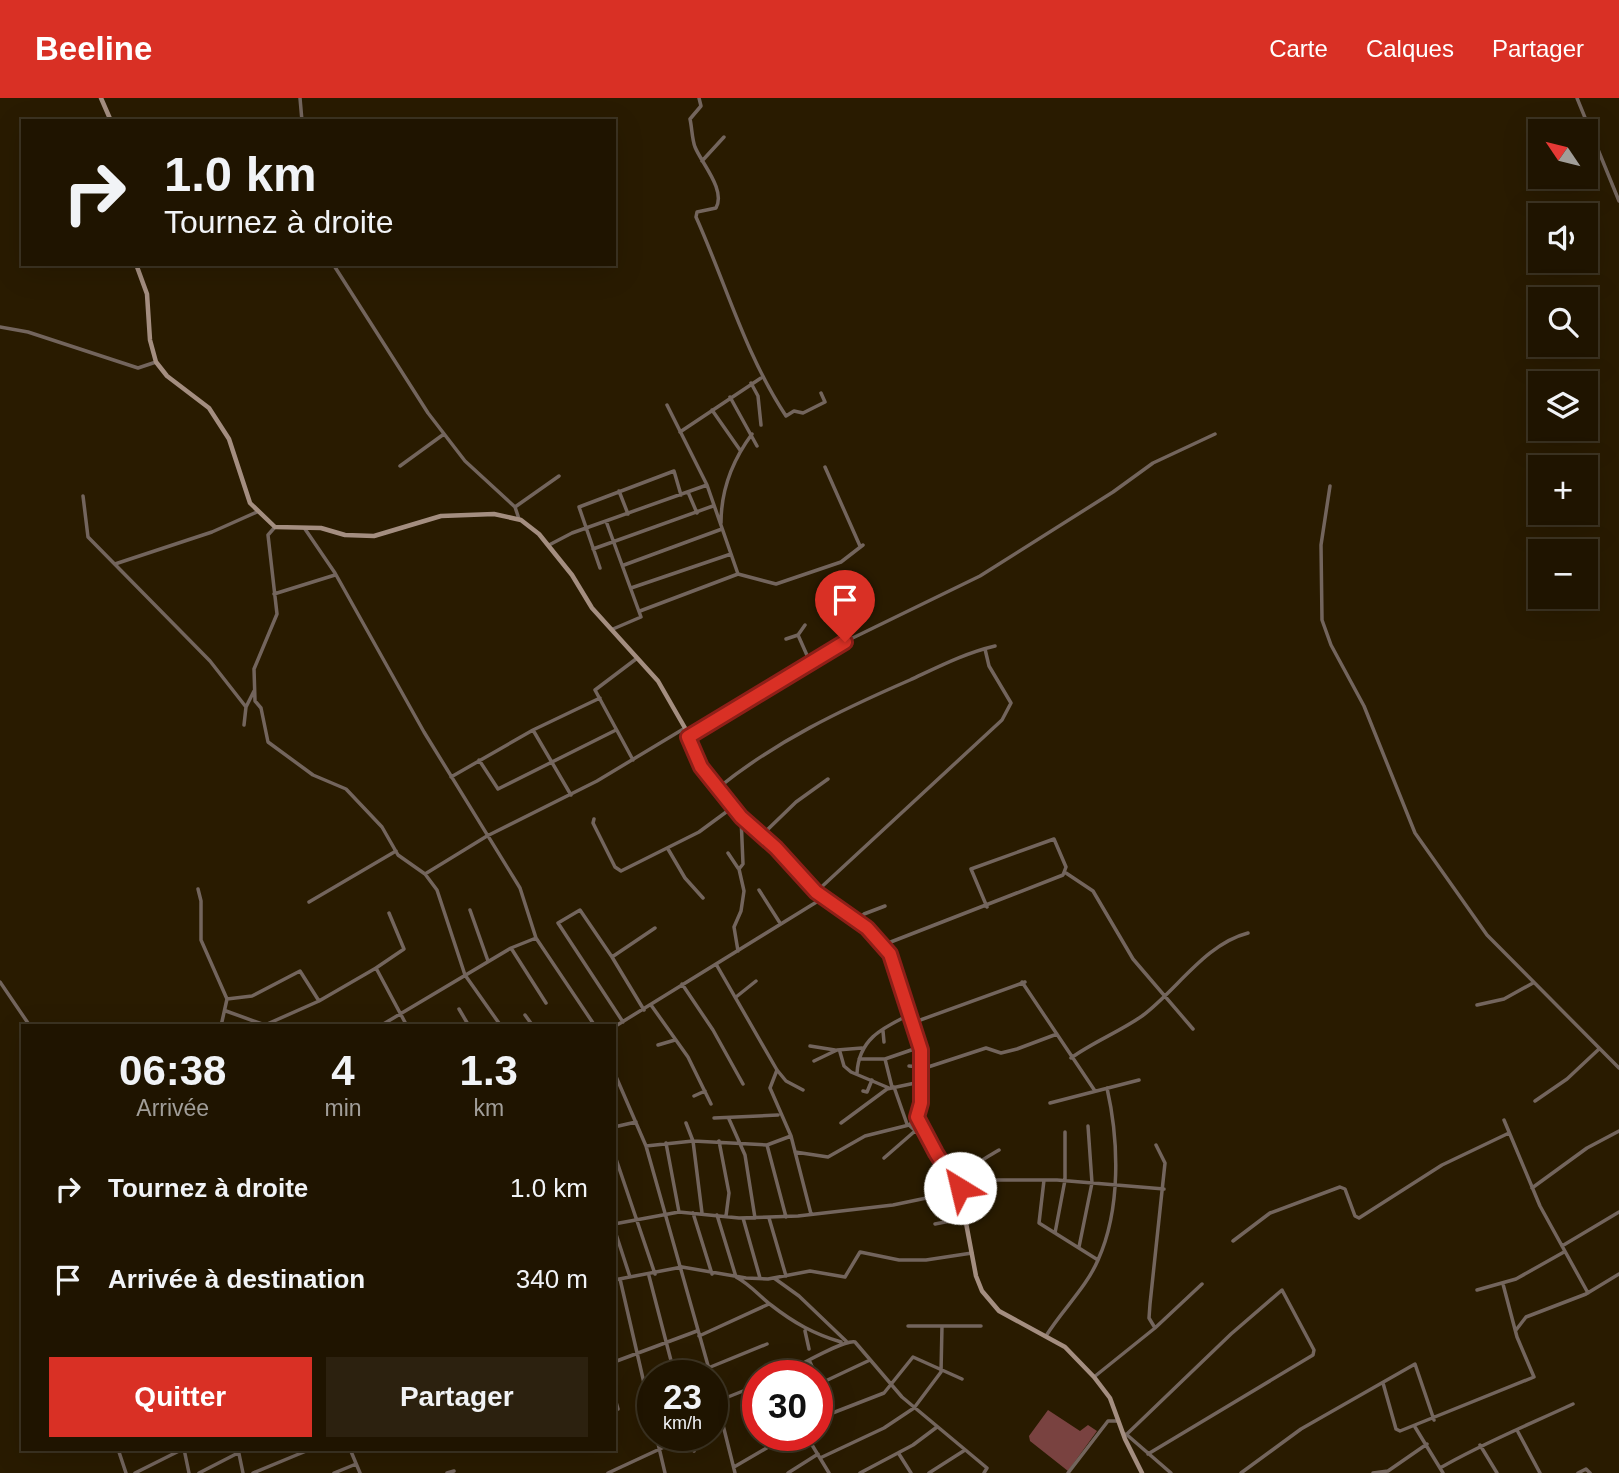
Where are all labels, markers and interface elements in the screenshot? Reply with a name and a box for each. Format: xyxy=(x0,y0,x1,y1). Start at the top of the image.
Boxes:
text: Beeline xyxy=(35,30,152,67)
text: Carte xyxy=(1269,35,1328,62)
text: Calques xyxy=(1366,35,1454,62)
text: Partager xyxy=(1492,35,1584,62)
north arrow xyxy=(1528,119,1598,189)
map controls xyxy=(1528,119,1598,609)
icon: right xyxy=(49,147,140,238)
text: 1.0 km xyxy=(164,147,317,201)
button: sound xyxy=(1528,203,1598,273)
text: Tournez à droite xyxy=(164,204,393,240)
button: search xyxy=(1528,287,1598,357)
button: layers xyxy=(1528,371,1598,441)
button: + xyxy=(1528,455,1598,525)
button: − xyxy=(1528,539,1598,609)
pin xyxy=(815,570,875,642)
icon: arrive xyxy=(826,581,864,619)
text: 06:38 xyxy=(119,1047,226,1094)
text: 4 xyxy=(331,1047,355,1094)
text: 1.3 xyxy=(460,1047,518,1094)
text: Arrivée xyxy=(136,1095,209,1121)
text: min xyxy=(324,1095,362,1121)
text: km xyxy=(473,1095,504,1121)
position arrow xyxy=(923,1151,997,1225)
icon: right xyxy=(49,1170,87,1208)
text: Tournez à droite xyxy=(108,1173,308,1203)
text: 1.0 km xyxy=(510,1173,588,1203)
icon: arrive xyxy=(49,1261,87,1299)
text: Arrivée à destination xyxy=(108,1264,365,1294)
text: 340 m xyxy=(516,1264,588,1294)
button: Quitter xyxy=(49,1357,312,1437)
button: Partager xyxy=(326,1357,588,1437)
speed limit sign: 30 xyxy=(742,1360,833,1451)
text: 23 xyxy=(663,1377,702,1416)
text: km/h xyxy=(663,1413,702,1433)

